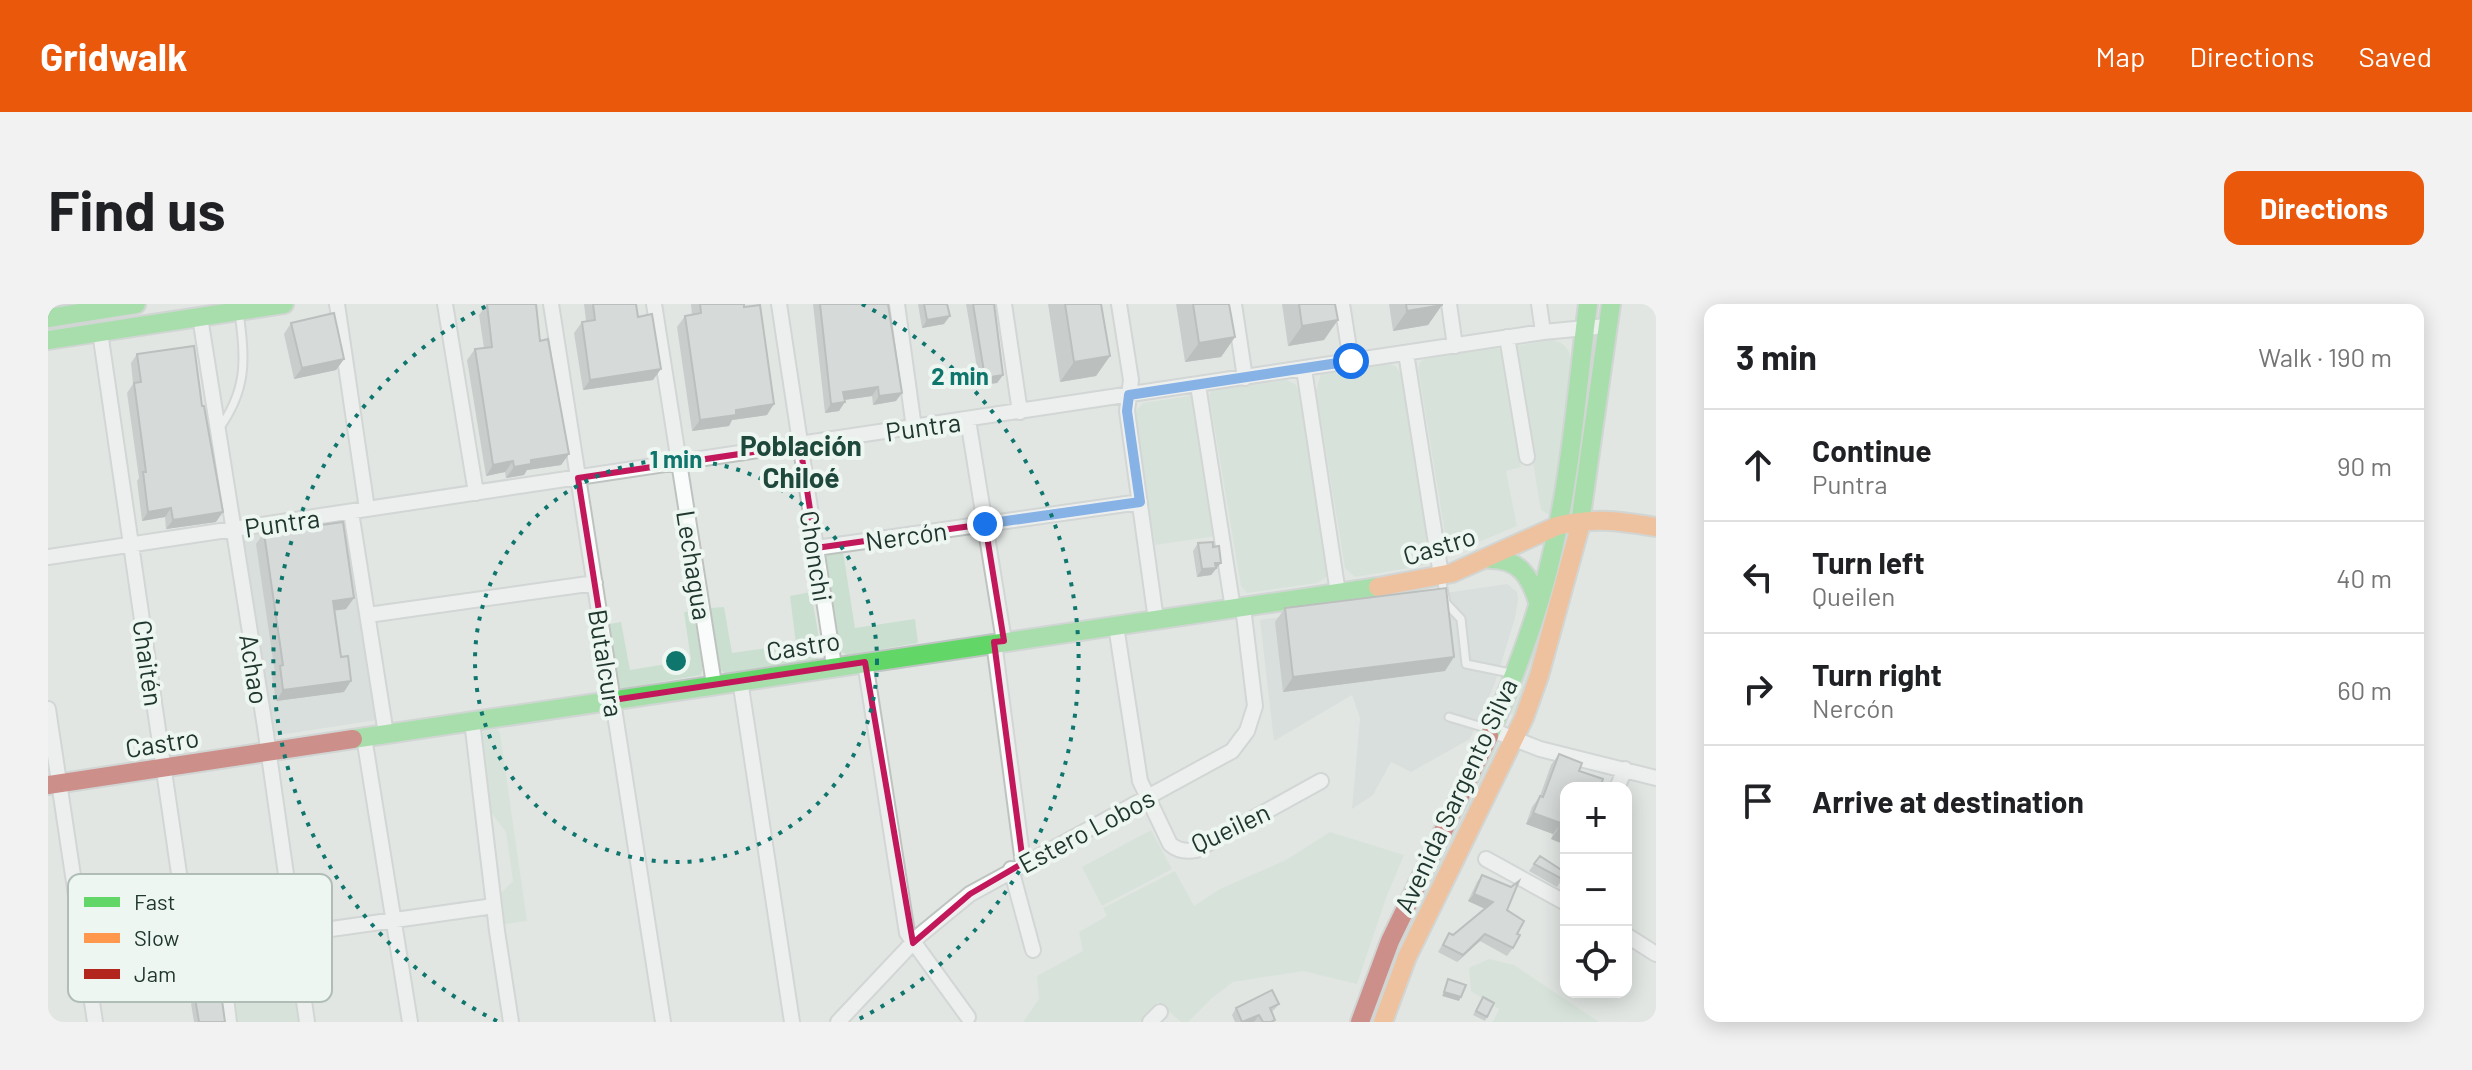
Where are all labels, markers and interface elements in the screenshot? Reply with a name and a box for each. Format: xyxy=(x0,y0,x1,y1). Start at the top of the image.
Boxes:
text: Gridwalk xyxy=(40,33,187,79)
text: Map xyxy=(2096,39,2145,73)
text: Directions xyxy=(2189,39,2315,73)
text: Saved xyxy=(2359,39,2432,73)
button: Directions xyxy=(2224,171,2424,245)
text: Find us xyxy=(48,175,226,242)
text: 3 min xyxy=(1736,336,1817,377)
text: Walk · 190 m xyxy=(2258,341,2392,372)
route start xyxy=(1333,343,1369,379)
text: 2 min xyxy=(931,361,989,390)
street label: Puntra xyxy=(883,405,963,447)
district label: Población Chiloé xyxy=(740,428,862,494)
text: Continue xyxy=(1812,432,1932,468)
icon: ahead xyxy=(1736,443,1780,487)
text: 1 min xyxy=(650,444,702,473)
text: 90 m xyxy=(2337,450,2392,481)
text: Puntra xyxy=(1812,468,1888,499)
street label: Puntra xyxy=(242,501,322,543)
route end xyxy=(967,506,1003,542)
street label: Lechagua xyxy=(671,508,719,622)
street label: Chonchi xyxy=(795,508,839,604)
street label: Nercón xyxy=(863,514,949,556)
street label: Castro xyxy=(1399,519,1479,571)
text: Turn left xyxy=(1812,544,1925,580)
icon: left xyxy=(1736,555,1780,599)
text: 40 m xyxy=(2336,562,2392,593)
text: Queilen xyxy=(1812,580,1895,611)
street label: Butalcura xyxy=(583,607,631,719)
street label: Chaitén xyxy=(128,618,170,708)
street label: Castro xyxy=(764,624,842,666)
street label: Achao xyxy=(234,632,276,706)
centre of rings xyxy=(662,647,690,675)
text: Turn right xyxy=(1812,656,1942,692)
icon: right xyxy=(1736,667,1780,711)
street label: Avenida Sargento Silva xyxy=(1387,673,1523,917)
text: 60 m xyxy=(2337,674,2392,705)
text: Nercón xyxy=(1812,692,1894,723)
street label: Castro xyxy=(123,721,201,763)
icon: arrive xyxy=(1736,779,1780,823)
street label: Estero Lobos xyxy=(1013,781,1159,879)
map controls xyxy=(1560,782,1632,998)
button: + xyxy=(1560,782,1632,854)
text: Arrive at destination xyxy=(1812,783,2084,819)
street label: Queilen xyxy=(1186,795,1274,859)
button: − xyxy=(1560,854,1632,926)
legend xyxy=(68,874,332,1002)
text: Fast xyxy=(134,888,176,914)
text: Slow xyxy=(134,924,179,950)
button: locate xyxy=(1560,926,1632,998)
text: Jam xyxy=(134,960,176,986)

